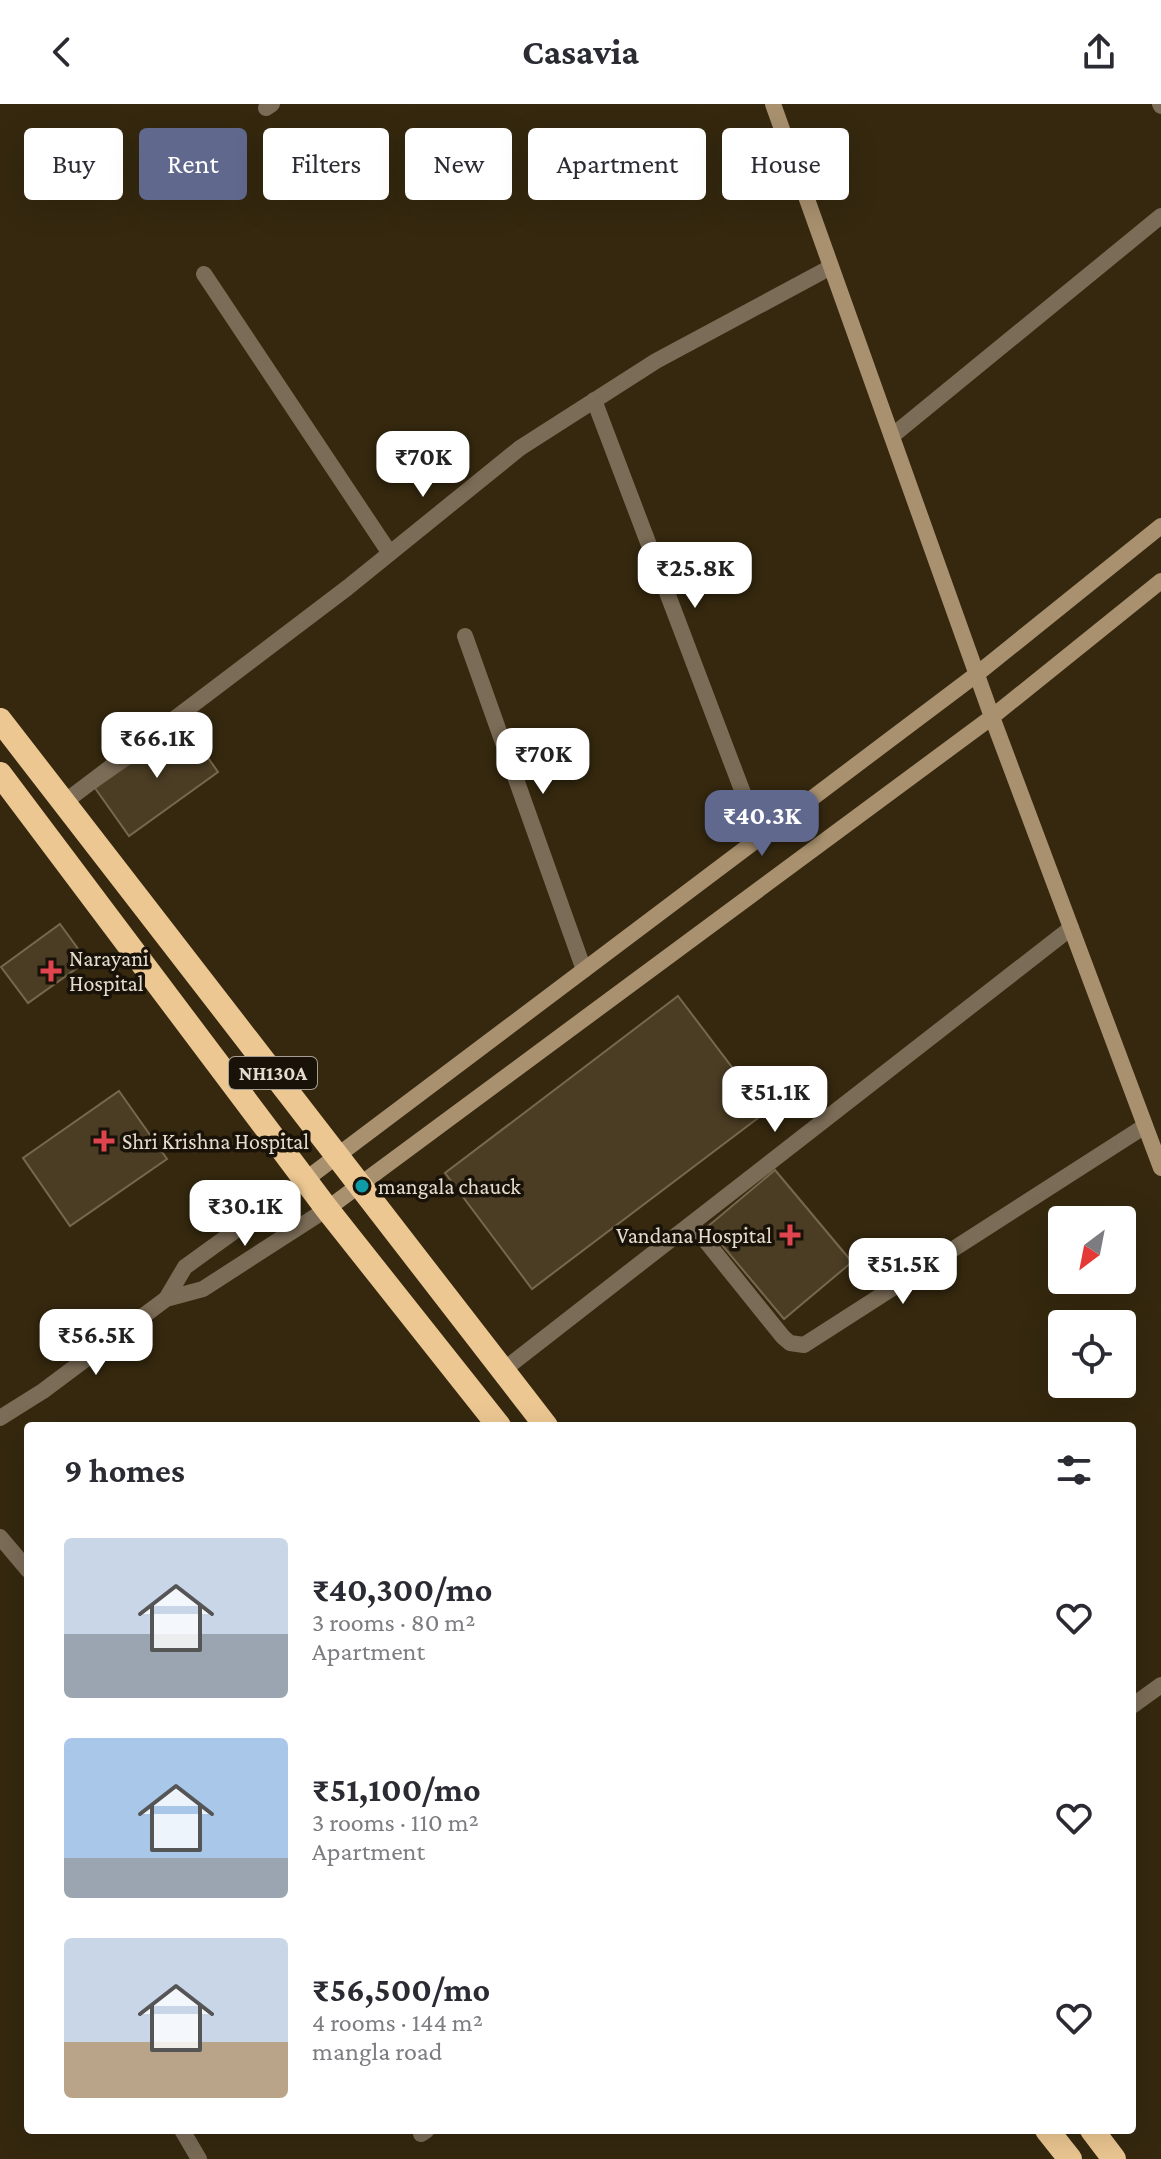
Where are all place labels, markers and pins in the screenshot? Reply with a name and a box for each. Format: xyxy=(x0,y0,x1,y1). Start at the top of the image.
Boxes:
pin: ₹70K xyxy=(376,431,470,499)
pin: ₹25.8K xyxy=(630,542,760,610)
pin: ₹66.1K xyxy=(92,712,222,780)
pin: ₹70K xyxy=(496,728,590,796)
pin: ₹40.3K xyxy=(697,790,827,858)
place label: Narayani Hospital xyxy=(69,946,149,996)
marker: Narayani Hospital xyxy=(40,960,62,982)
pin: ₹51.1K xyxy=(710,1066,840,1134)
place label: Shri Krishna Hospital xyxy=(122,1129,309,1154)
marker: Shri Krishna Hospital xyxy=(93,1130,115,1152)
place label: mangala chauck xyxy=(378,1174,521,1199)
marker: mangala chauck xyxy=(353,1177,371,1195)
pin: ₹30.1K xyxy=(180,1180,310,1248)
place label: Vandana Hospital xyxy=(616,1223,772,1248)
marker: Vandana Hospital xyxy=(779,1224,801,1246)
pin: ₹51.5K xyxy=(838,1238,968,1306)
pin: ₹56.5K xyxy=(31,1309,161,1377)

